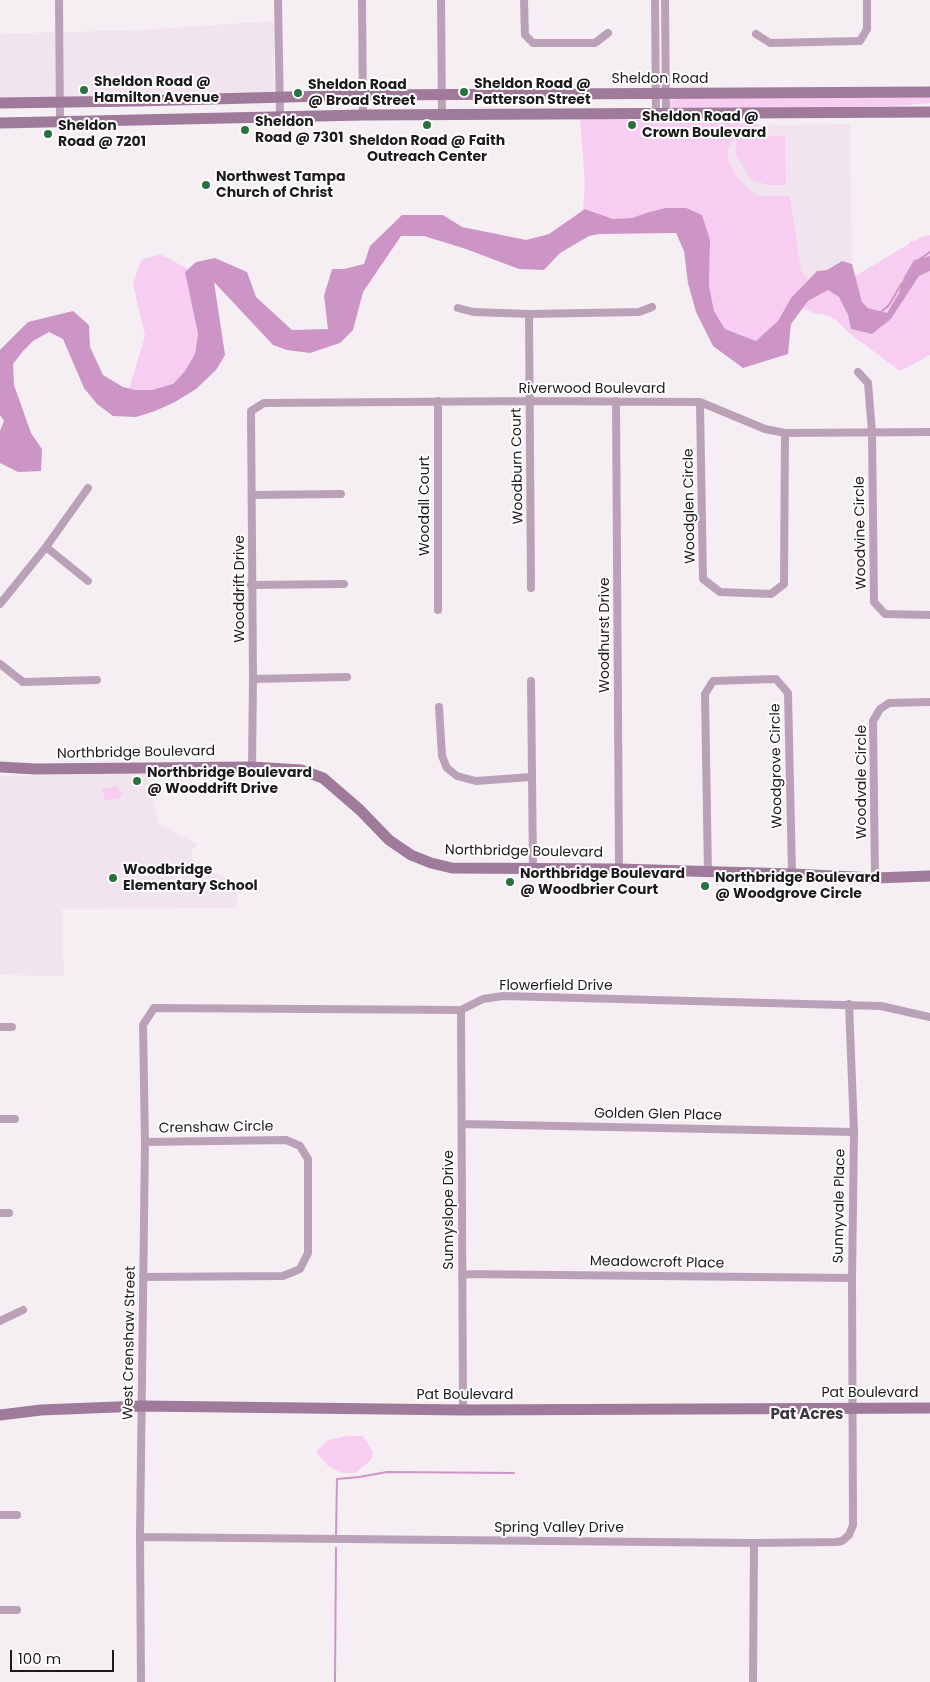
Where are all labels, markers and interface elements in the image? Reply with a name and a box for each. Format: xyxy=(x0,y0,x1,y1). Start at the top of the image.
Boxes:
street label: Sheldon Road xyxy=(612,71,708,87)
place label: Sheldon Road @ Hamilton Avenue xyxy=(94,74,219,106)
place label: Sheldon Road @ Patterson Street xyxy=(474,76,591,108)
place label: Sheldon Road @ Broad Street xyxy=(308,77,415,110)
marker: Sheldon Road @ Hamilton Avenue xyxy=(78,84,90,96)
marker: Sheldon Road @ Patterson Street xyxy=(458,86,470,98)
marker: Sheldon Road @ Broad Street xyxy=(292,87,304,99)
place label: Sheldon Road @ Crown Boulevard xyxy=(642,109,766,142)
place label: Sheldon Road @ 7301 xyxy=(255,114,343,146)
place label: Sheldon Road @ 7201 xyxy=(58,118,146,150)
marker: Sheldon Road @ Faith Outreach Center xyxy=(421,119,433,131)
marker: Sheldon Road @ Crown Boulevard xyxy=(626,119,638,131)
marker: Sheldon Road @ 7301 xyxy=(239,124,251,136)
marker: Sheldon Road @ 7201 xyxy=(42,128,54,140)
place label: Sheldon Road @ Faith Outreach Center xyxy=(349,133,505,166)
place label: Northwest Tampa Church of Christ xyxy=(216,169,345,202)
marker: Northwest Tampa Church of Christ xyxy=(200,179,212,191)
street label: Riverwood Boulevard xyxy=(519,381,665,397)
street label: Woodburn Court xyxy=(509,408,527,524)
street label: Woodglen Circle xyxy=(681,448,699,564)
street label: Woodall Court xyxy=(417,456,433,556)
street label: Woodvine Circle xyxy=(852,476,870,590)
street label: Wooddrift Drive xyxy=(232,535,248,643)
street label: Woodhurst Drive xyxy=(597,577,613,693)
street label: Woodgrove Circle xyxy=(768,703,786,829)
street label: Woodvale Circle xyxy=(854,725,870,839)
street label: Northbridge Boulevard xyxy=(57,743,215,763)
place label: Northbridge Boulevard @ Wooddrift Drive xyxy=(147,765,312,798)
marker: Northbridge Boulevard @ Wooddrift Drive xyxy=(131,775,143,787)
street label: Northbridge Boulevard xyxy=(445,842,603,862)
place label: Woodbridge Elementary School xyxy=(123,862,258,894)
place label: Northbridge Boulevard @ Woodbrier Court xyxy=(520,866,685,899)
place label: Northbridge Boulevard @ Woodgrove Circle xyxy=(715,870,880,902)
marker: Woodbridge Elementary School xyxy=(107,872,119,884)
marker: Northbridge Boulevard @ Woodbrier Court xyxy=(504,876,516,888)
marker: Northbridge Boulevard @ Woodgrove Circle xyxy=(699,880,711,892)
street label: Flowerfield Drive xyxy=(499,978,613,994)
street label: Golden Glen Place xyxy=(594,1105,722,1125)
street label: Crenshaw Circle xyxy=(159,1119,273,1137)
street label: Sunnyvale Place xyxy=(831,1149,849,1263)
street label: Sunnyslope Drive xyxy=(441,1150,457,1270)
street label: Meadowcroft Place xyxy=(590,1253,724,1273)
street label: West Crenshaw Street xyxy=(120,1266,140,1420)
street label: Pat Boulevard xyxy=(821,1385,919,1401)
street label: Pat Boulevard xyxy=(416,1387,514,1403)
district label: Pat Acres xyxy=(771,1406,843,1424)
street label: Spring Valley Drive xyxy=(494,1520,624,1536)
scale bar xyxy=(12,1640,116,1672)
text: 100 m xyxy=(18,1648,61,1669)

